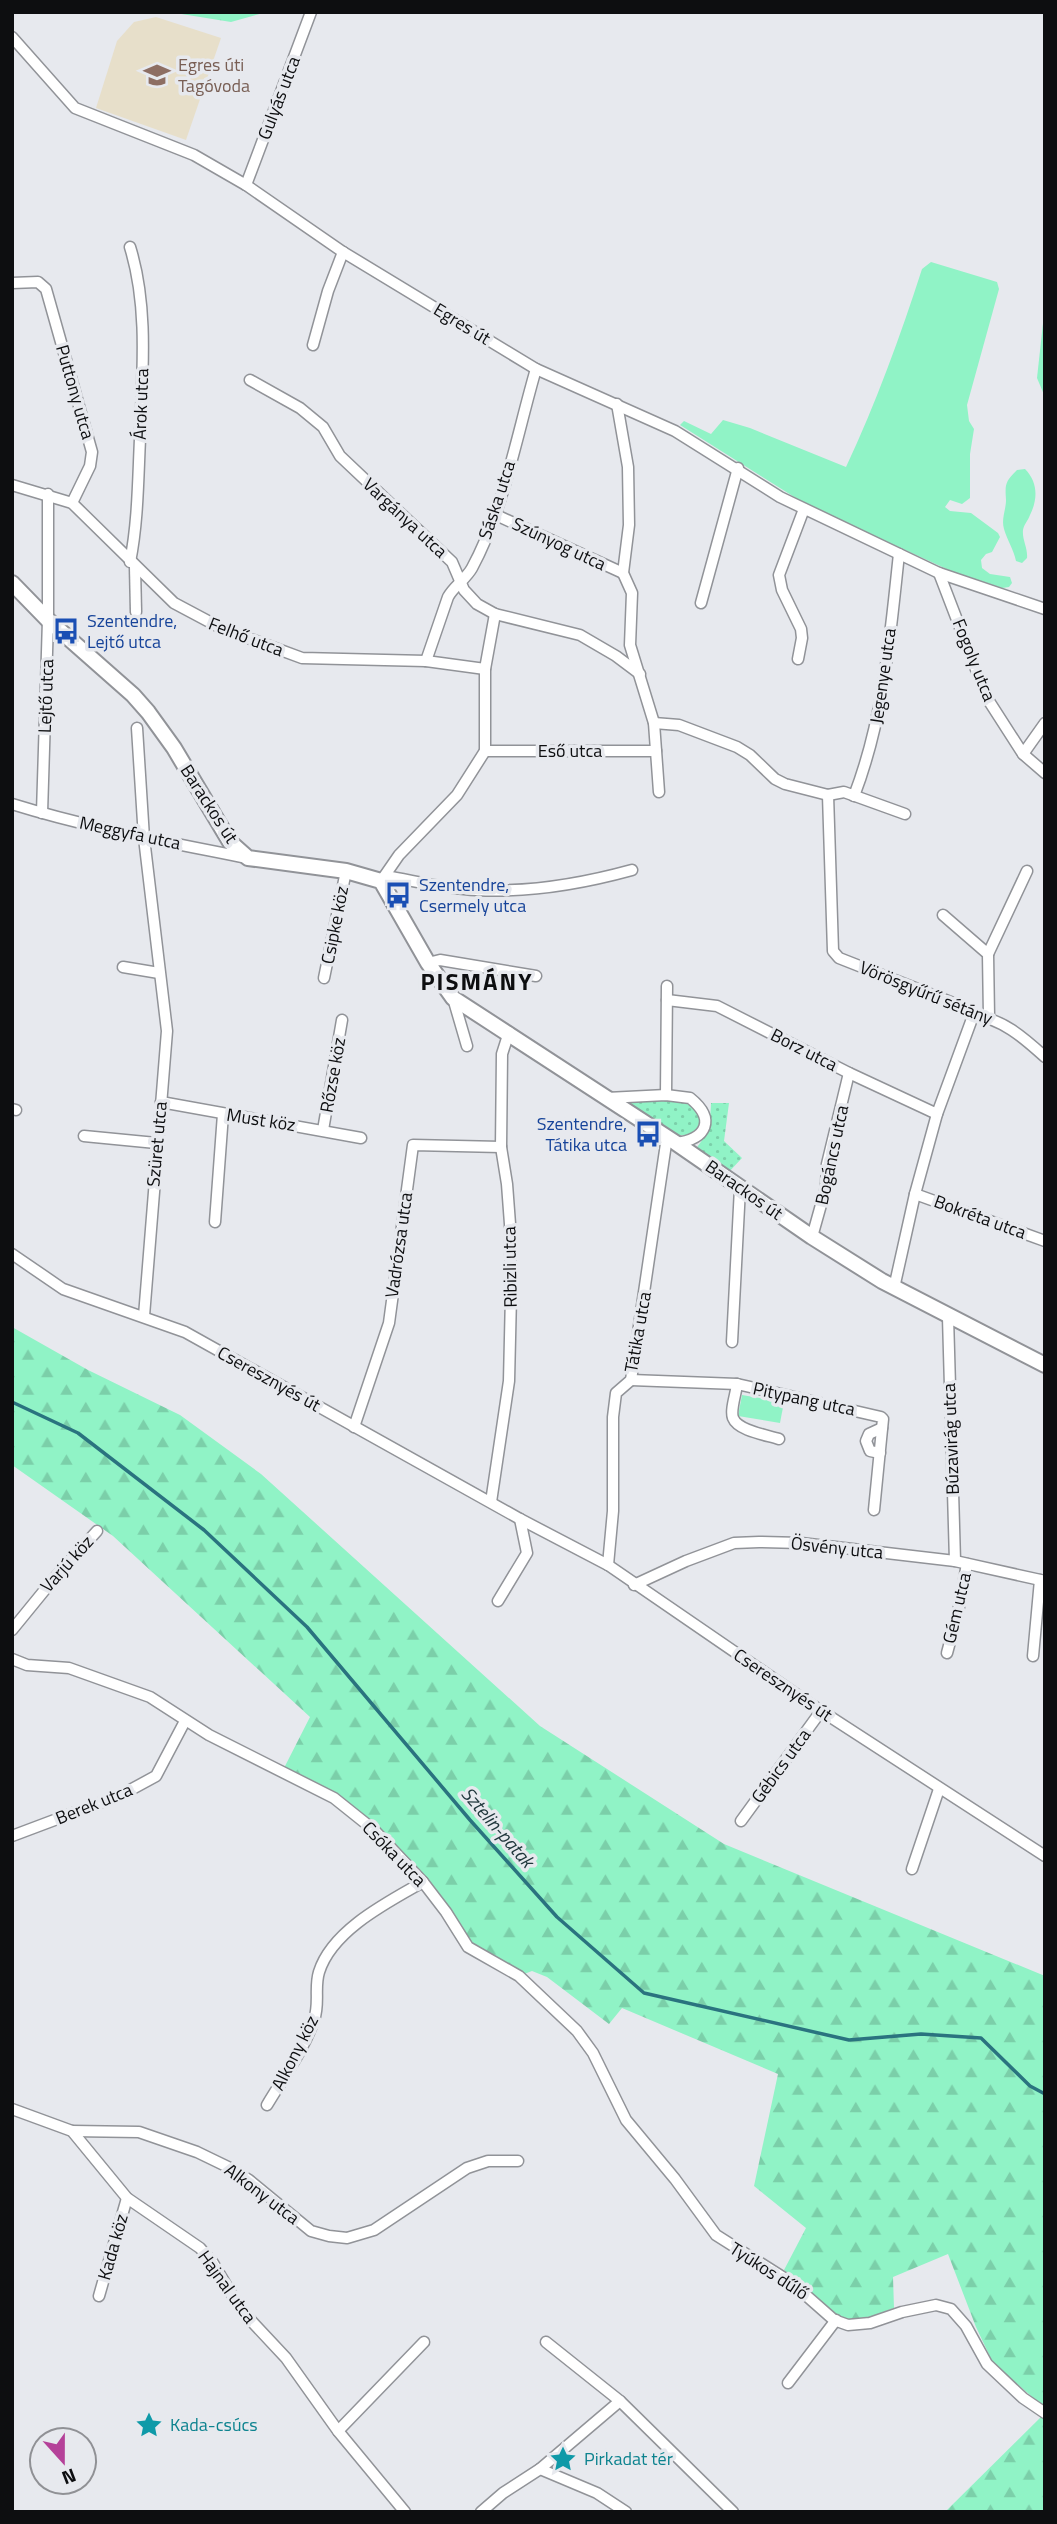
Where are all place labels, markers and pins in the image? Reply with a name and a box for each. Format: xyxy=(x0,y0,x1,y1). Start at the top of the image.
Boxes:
place label: Egres úti Tagóvoda xyxy=(178,51,250,99)
school or university icon: Egres úti Tagóvoda xyxy=(142,60,172,90)
place label: Szentendre, Lejtő utca xyxy=(87,607,177,655)
bus stop icon: Szentendre, Lejtő utca xyxy=(51,616,81,646)
place label: Szentendre, Csermely utca xyxy=(419,871,526,919)
bus stop icon: Szentendre, Csermely utca xyxy=(383,880,413,910)
place label: Szentendre, Tátika utca xyxy=(537,1110,627,1158)
bus stop icon: Szentendre, Tátika utca xyxy=(633,1119,663,1149)
place icon: Kada-csúcs xyxy=(134,2410,164,2440)
place label: Kada-csúcs xyxy=(170,2411,258,2438)
place icon: Pirkadat tér xyxy=(548,2444,578,2474)
place label: Pirkadat tér xyxy=(584,2445,673,2472)

